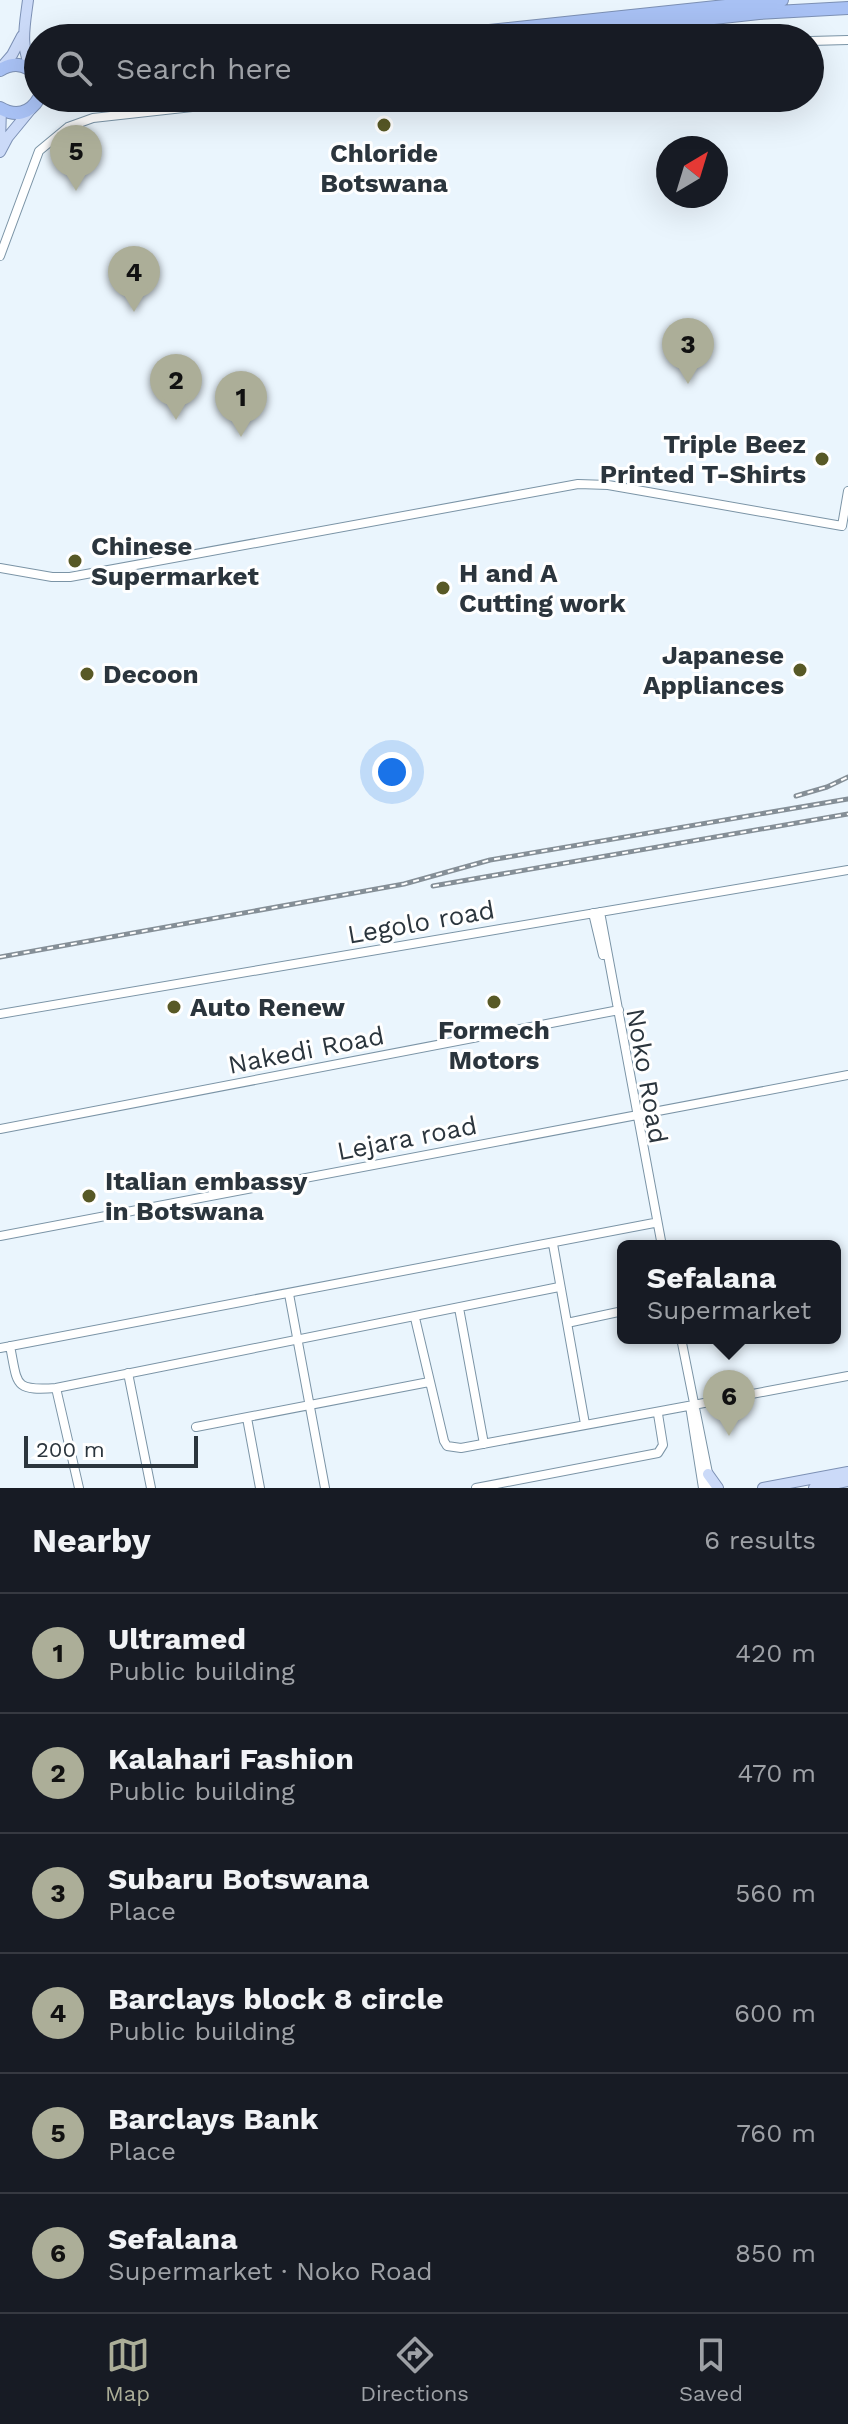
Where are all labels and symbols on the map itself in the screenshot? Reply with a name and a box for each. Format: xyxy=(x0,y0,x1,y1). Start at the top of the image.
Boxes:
marker: Chloride Botswana xyxy=(375,116,393,134)
pin: 5 xyxy=(50,125,102,191)
north arrow xyxy=(656,136,728,208)
place label: Chloride Botswana xyxy=(320,138,448,198)
pin: 4 xyxy=(108,246,160,312)
pin: 3 xyxy=(662,318,714,384)
pin: 2 xyxy=(150,354,202,420)
pin: 1 xyxy=(215,371,267,437)
place label: Triple Beez Printed T-Shirts xyxy=(600,429,806,489)
marker: Triple Beez Printed T-Shirts xyxy=(813,450,831,468)
place label: Chinese Supermarket xyxy=(91,531,259,591)
marker: Chinese Supermarket xyxy=(66,552,84,570)
place label: H and A Cutting work xyxy=(459,558,627,618)
marker: H and A Cutting work xyxy=(434,579,452,597)
place label: Japanese Appliances xyxy=(643,640,784,700)
place label: Decoon xyxy=(103,659,199,689)
marker: Japanese Appliances xyxy=(791,661,809,679)
marker: Decoon xyxy=(78,665,96,683)
your location xyxy=(372,752,412,792)
street label: Legolo road xyxy=(345,894,497,950)
place label: Auto Renew xyxy=(190,992,346,1022)
marker: Formech Motors xyxy=(485,993,503,1011)
marker: Auto Renew xyxy=(165,998,183,1016)
street label: Noko Road xyxy=(620,1006,674,1146)
place label: Formech Motors xyxy=(438,1015,550,1075)
street label: Nakedi Road xyxy=(225,1020,387,1080)
street label: Lejara road xyxy=(335,1110,479,1166)
place label: Italian embassy in Botswana xyxy=(105,1166,308,1226)
marker: Italian embassy in Botswana xyxy=(80,1187,98,1205)
pin: 6 xyxy=(703,1370,755,1436)
scale bar xyxy=(24,1432,198,1468)

